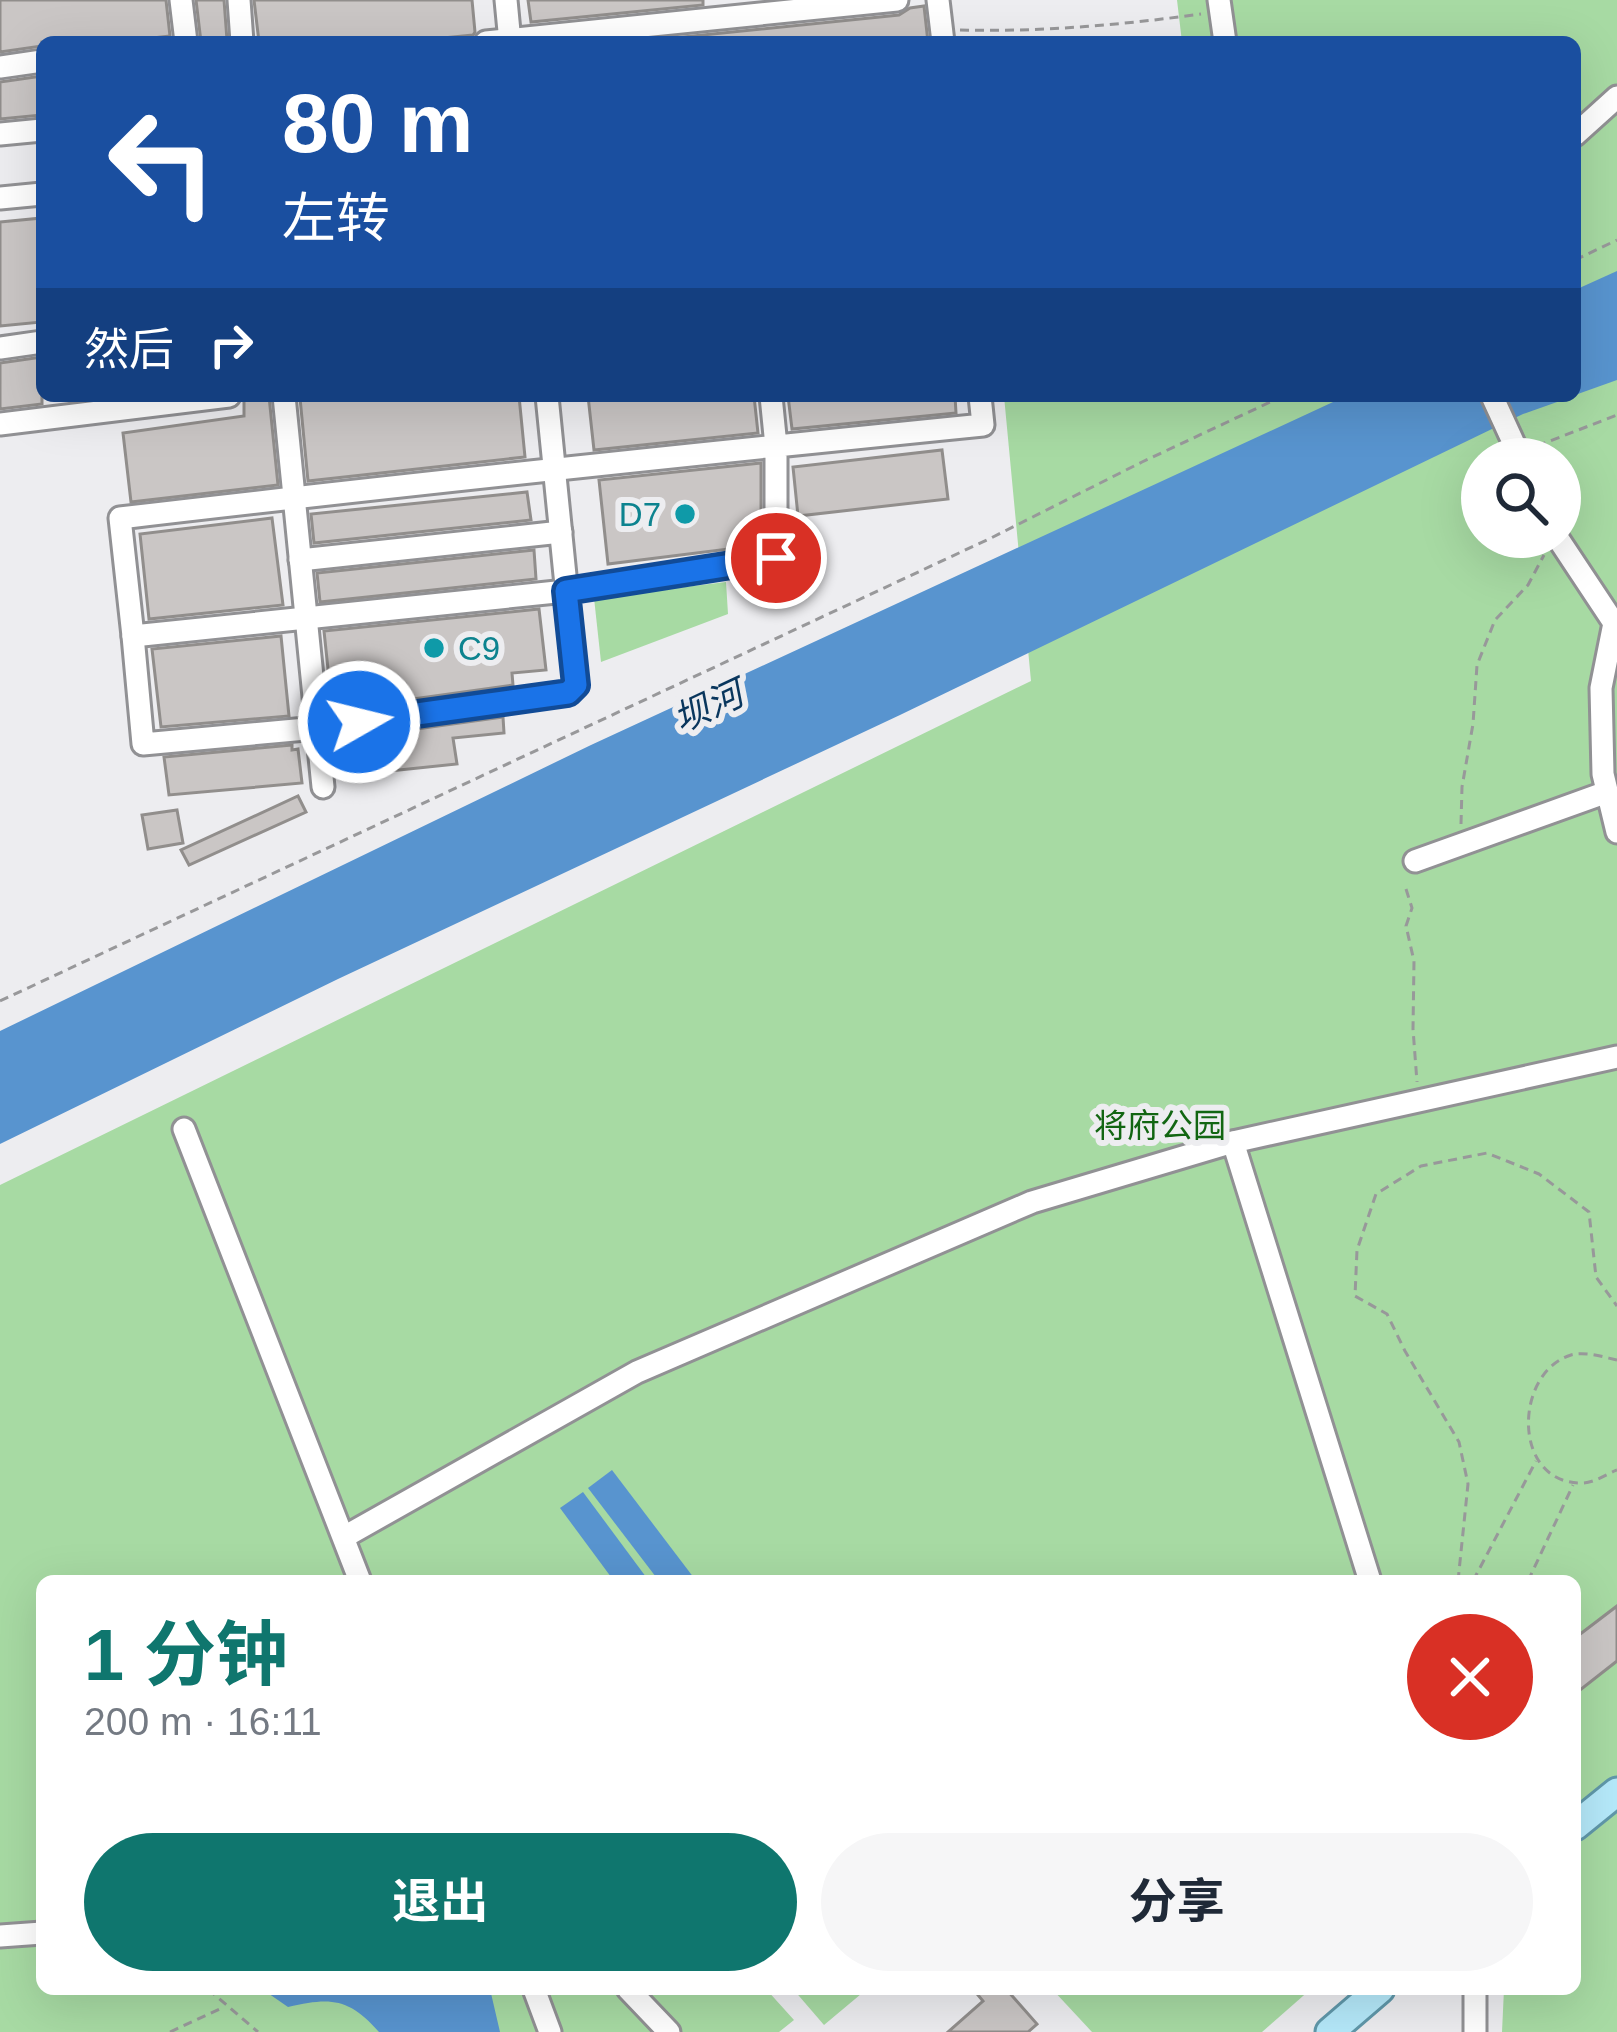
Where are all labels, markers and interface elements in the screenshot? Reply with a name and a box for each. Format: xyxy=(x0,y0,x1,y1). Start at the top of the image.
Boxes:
text: 80 m xyxy=(282,76,473,170)
icon: left xyxy=(84,84,240,240)
text: 左转 xyxy=(282,188,390,248)
icon: right xyxy=(198,312,264,378)
text: 然后 xyxy=(84,324,174,375)
map controls xyxy=(1461,438,1581,558)
button: search xyxy=(1461,438,1581,558)
place label: D7 xyxy=(619,496,661,533)
marker: D7 xyxy=(672,501,698,527)
pin xyxy=(725,507,827,609)
icon: arrive xyxy=(743,525,809,591)
place label: C9 xyxy=(458,630,500,667)
marker: C9 xyxy=(421,635,447,661)
position arrow xyxy=(296,659,422,785)
water label: 坝河 xyxy=(667,670,755,740)
park label: 将府公园 xyxy=(1094,1107,1226,1144)
button: close xyxy=(1407,1614,1533,1740)
text: 1 分钟 xyxy=(84,1615,288,1695)
text: 200 m · 16:11 xyxy=(84,1700,322,1743)
button: 退出 xyxy=(84,1833,797,1971)
button: 分享 xyxy=(821,1833,1533,1971)

